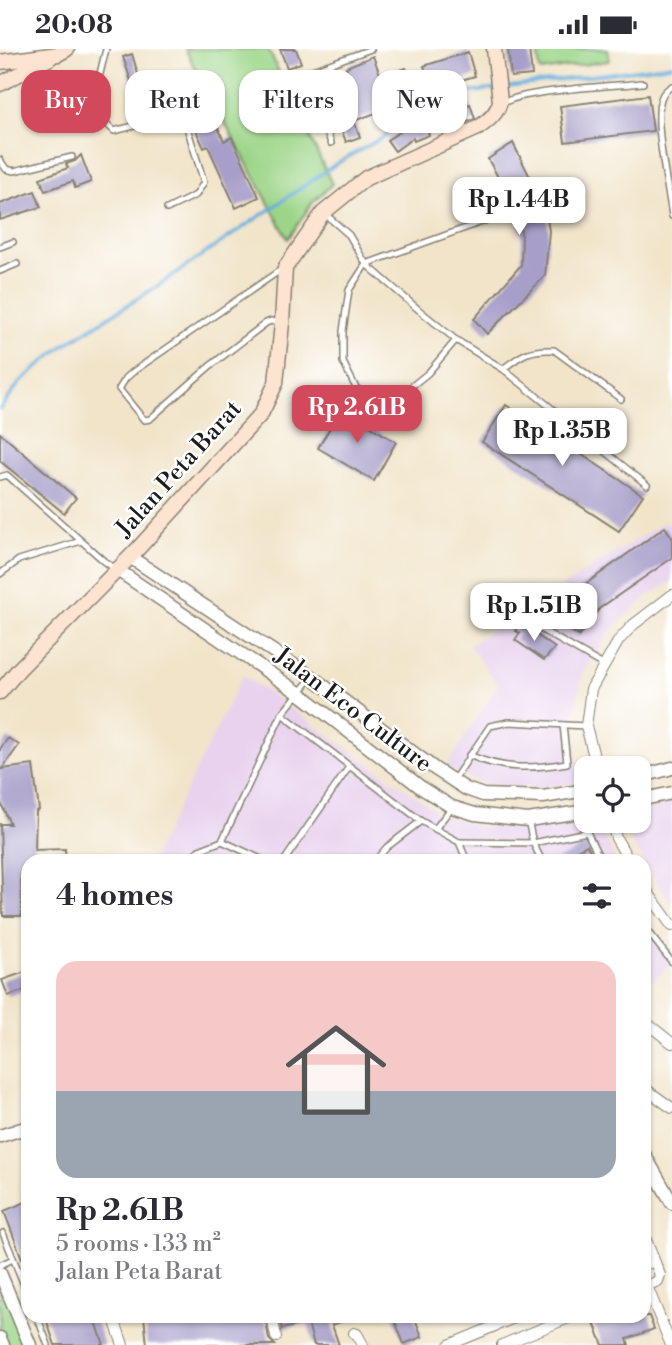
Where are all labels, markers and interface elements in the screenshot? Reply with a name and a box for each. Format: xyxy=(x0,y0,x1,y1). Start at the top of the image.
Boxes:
text: 20:08 xyxy=(35,9,113,41)
chip: Buy xyxy=(21,70,111,133)
chip: Rent xyxy=(125,70,225,133)
chip: Filters xyxy=(239,70,358,133)
chip: New xyxy=(372,70,467,133)
pin: Rp 1.44B xyxy=(447,177,591,237)
text: Rp 1.44B xyxy=(468,186,570,214)
pin: Rp 2.61B xyxy=(285,385,429,445)
street label: Jalan Peta Barat xyxy=(109,394,249,544)
text: Rp 2.61B xyxy=(308,394,406,422)
pin: Rp 1.35B xyxy=(490,409,634,468)
text: Rp 1.35B xyxy=(513,417,611,445)
pin: Rp 1.51B xyxy=(462,583,606,643)
text: Rp 1.51B xyxy=(486,592,582,620)
street label: Jalan Eco Culture xyxy=(267,640,438,779)
map controls xyxy=(574,756,651,833)
button: locate xyxy=(574,756,651,833)
text: 4 homes xyxy=(56,877,173,915)
icon: filters xyxy=(578,877,616,915)
icon: home xyxy=(273,1007,399,1133)
text: Rp 2.61B xyxy=(56,1192,184,1230)
text: 5 rooms · 133 m² xyxy=(56,1230,221,1258)
text: Jalan Peta Barat xyxy=(56,1258,222,1286)

